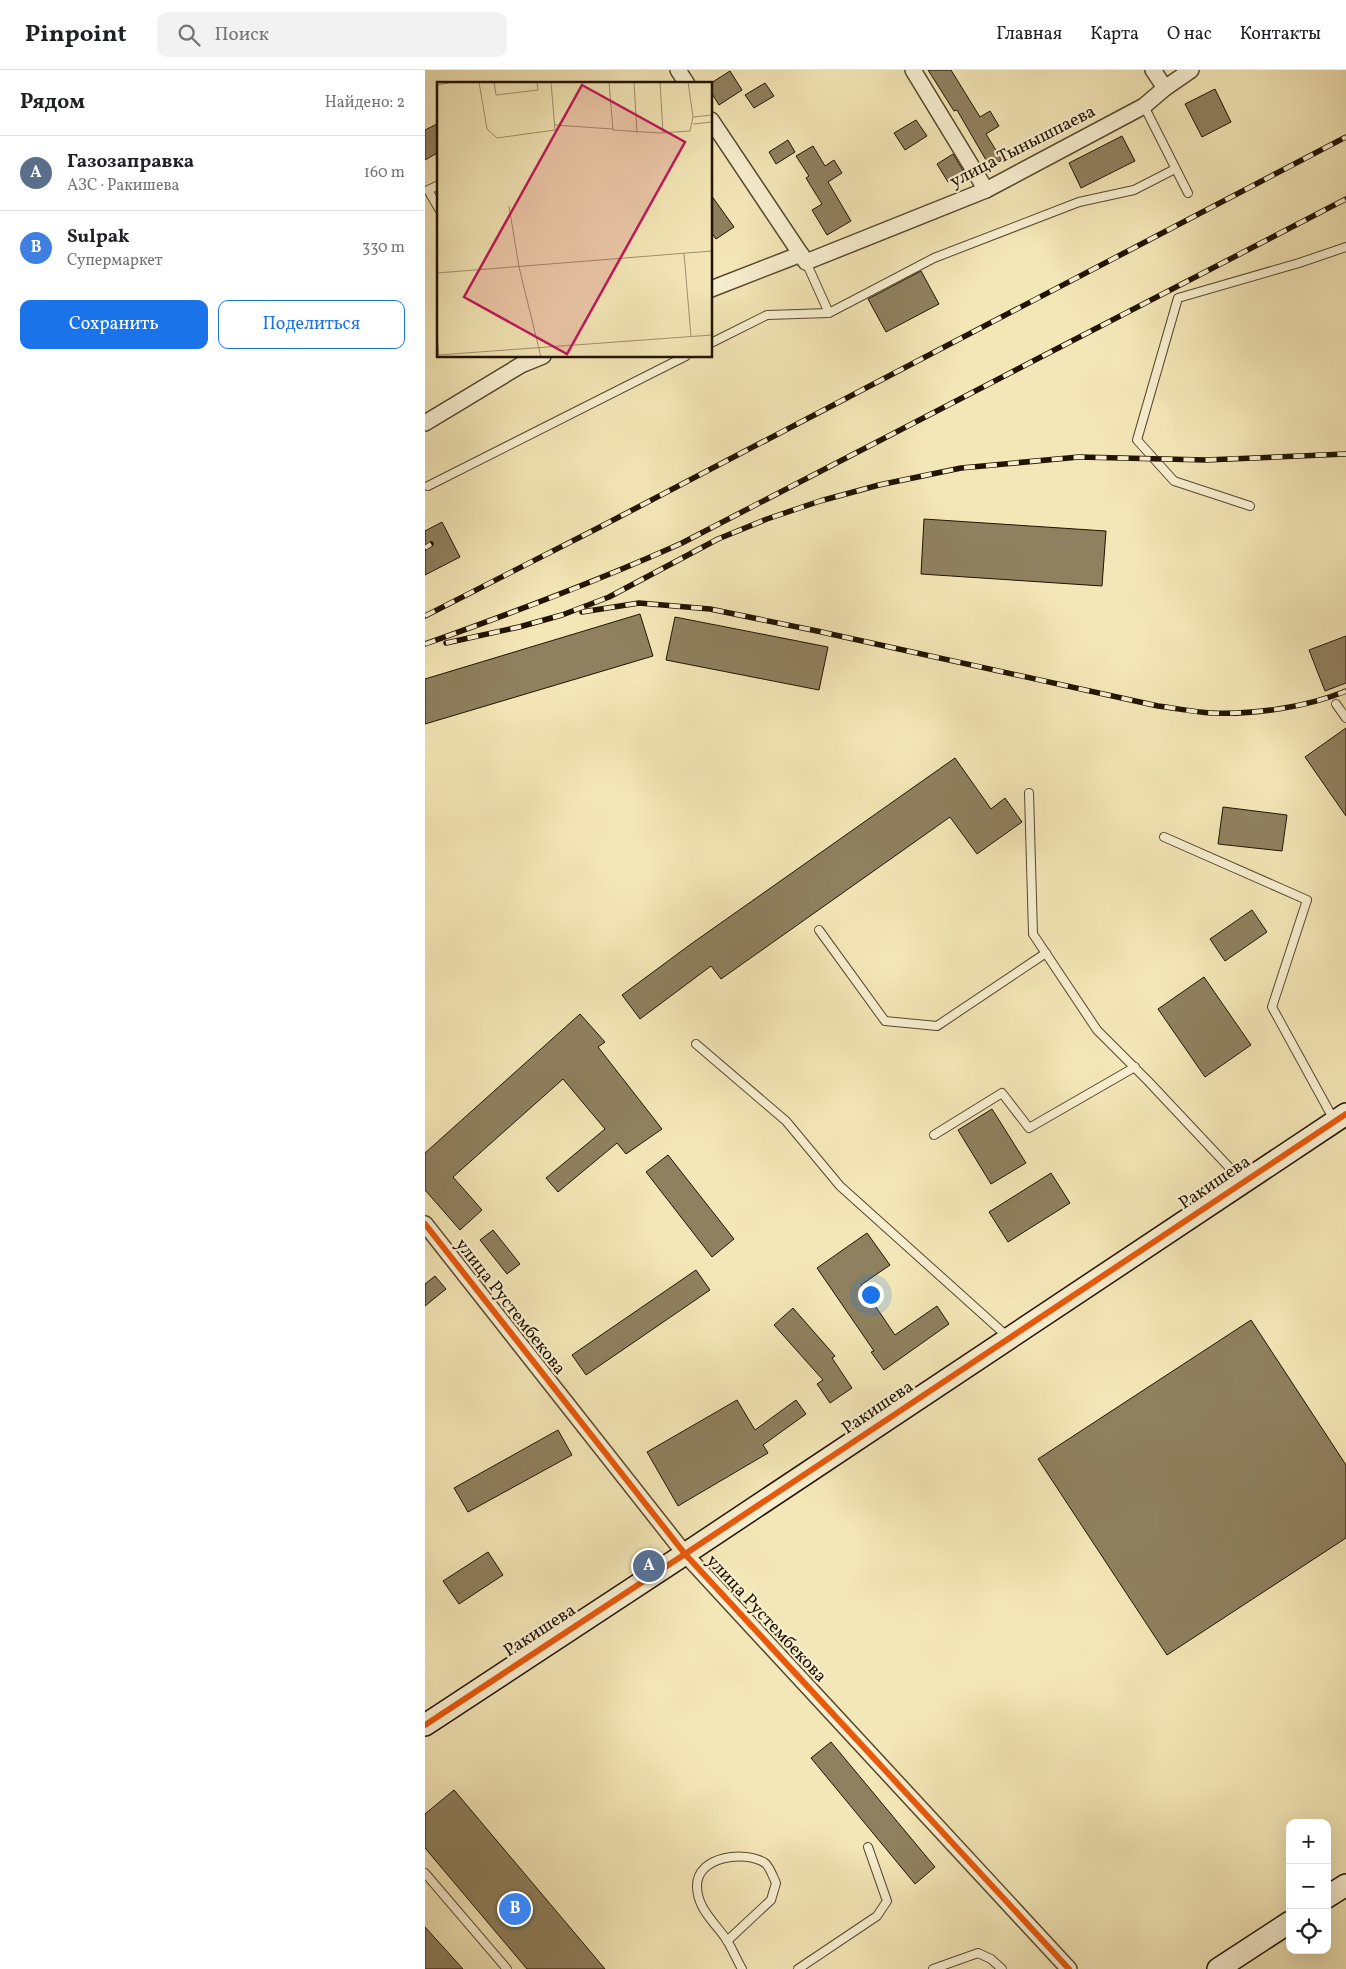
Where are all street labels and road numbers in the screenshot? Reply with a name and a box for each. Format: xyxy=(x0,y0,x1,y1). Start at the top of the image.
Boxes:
street label: улица Тынышпаева xyxy=(946,99,1100,195)
street label: Ракишева xyxy=(1174,1150,1256,1216)
street label: улица Рустембекова xyxy=(449,1234,571,1380)
street label: Ракишева xyxy=(837,1375,919,1441)
street label: улица Рустембекова xyxy=(700,1549,832,1689)
street label: Ракишева xyxy=(499,1598,581,1664)

